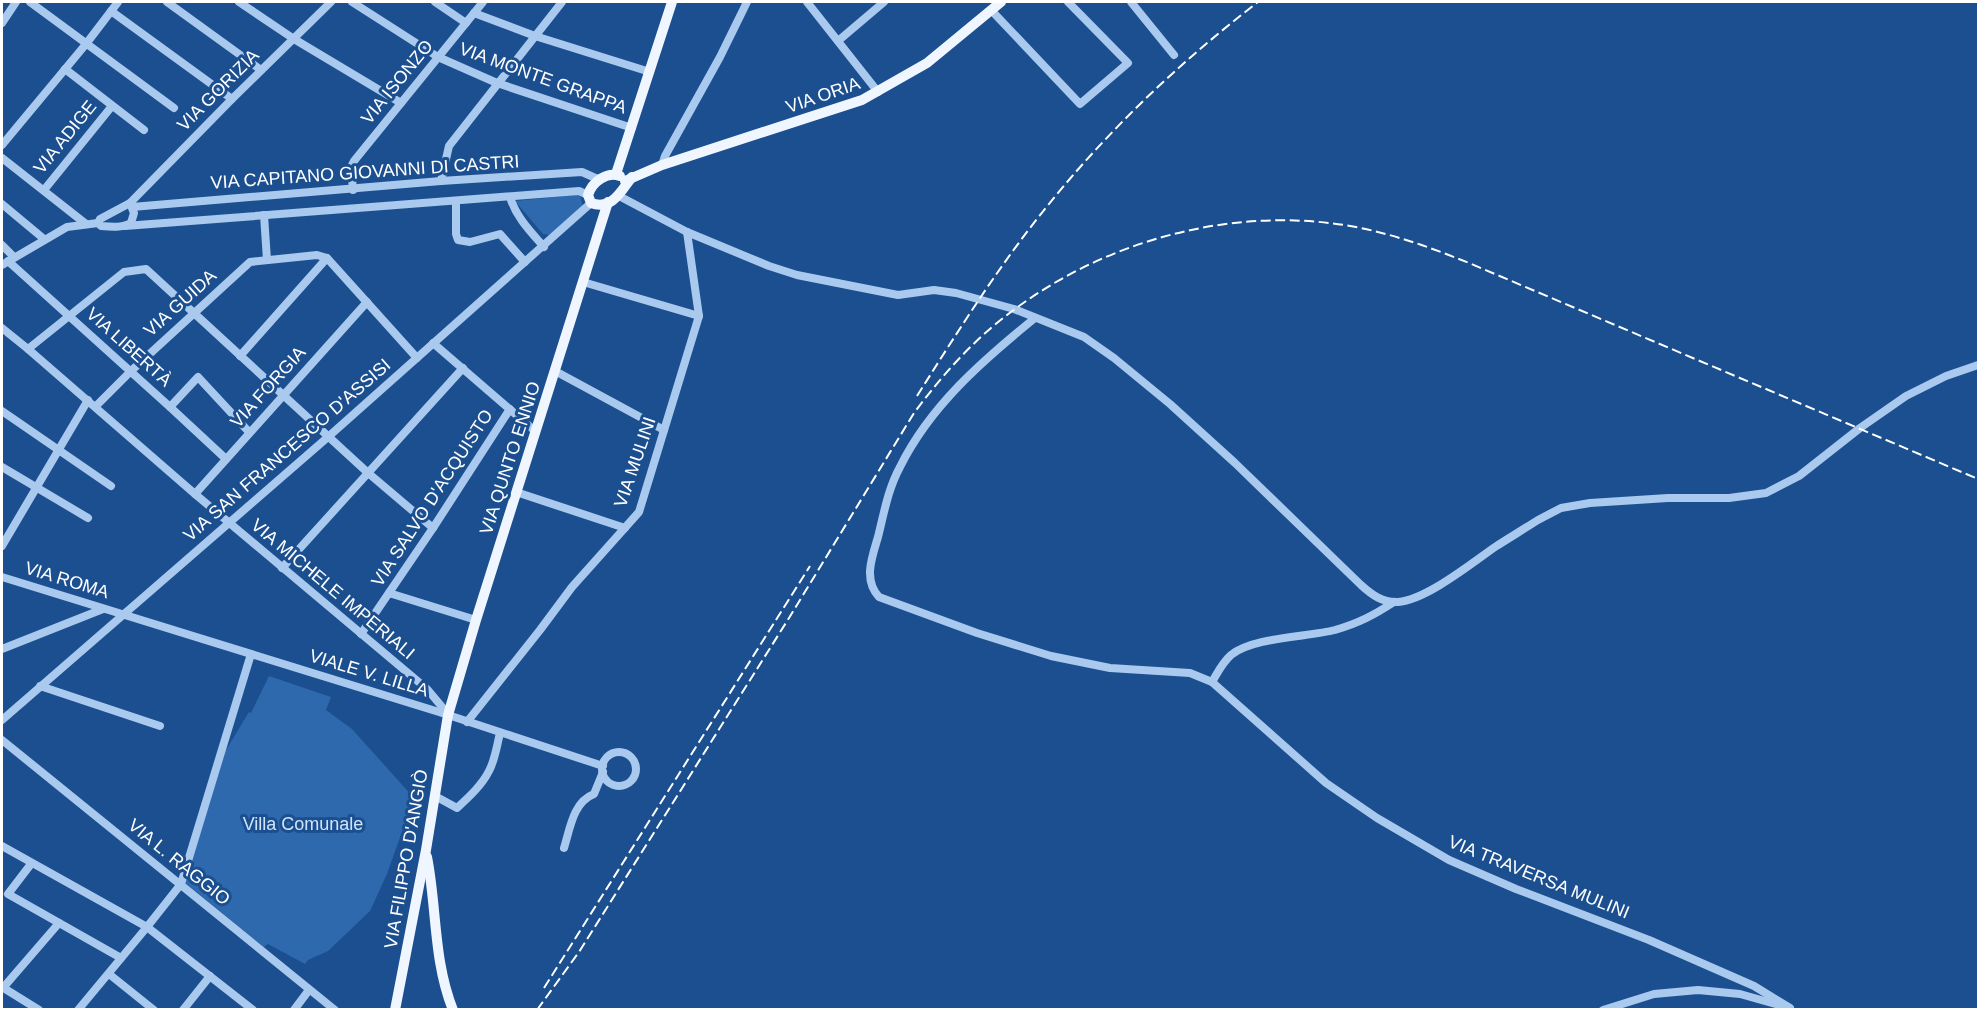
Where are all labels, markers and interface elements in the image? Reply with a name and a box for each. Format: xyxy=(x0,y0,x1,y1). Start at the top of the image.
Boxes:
street label: VIA ISONZO xyxy=(357,36,437,128)
street label: VIA MONTE GRAPPA xyxy=(457,38,629,118)
street label: VIA GORIZIA xyxy=(173,45,263,135)
street label: VIA ORIA xyxy=(783,73,863,117)
street label: VIA ADIGE xyxy=(30,96,100,178)
street label: VIA CAPITANO GIOVANNI DI CASTRI xyxy=(210,151,520,193)
street label: VIA GUIDA xyxy=(140,265,220,341)
street label: VIA LIBERTÀ xyxy=(82,304,176,390)
street label: VIA FORGIA xyxy=(226,342,310,432)
street label: VIA SAN FRANCESCO D'ASSISI xyxy=(179,355,395,545)
street label: VIA QUNTO ENNIO xyxy=(476,379,544,537)
street label: VIA SALVO D'ACQUISTO xyxy=(367,406,497,590)
street label: VIA MULINI xyxy=(610,414,660,510)
street label: VIA MICHELE IMPERIALI xyxy=(247,515,419,663)
street label: VIA ROMA xyxy=(22,558,112,602)
street label: VIALE V. LILLA xyxy=(307,645,431,701)
street label: VIA FILIPPO D'ANGIÒ xyxy=(379,768,432,950)
park label: Villa Comunale xyxy=(243,814,363,834)
street label: VIA L. RAGGIO xyxy=(124,815,234,909)
street label: VIA TRAVERSA MULINI xyxy=(1446,832,1632,922)

